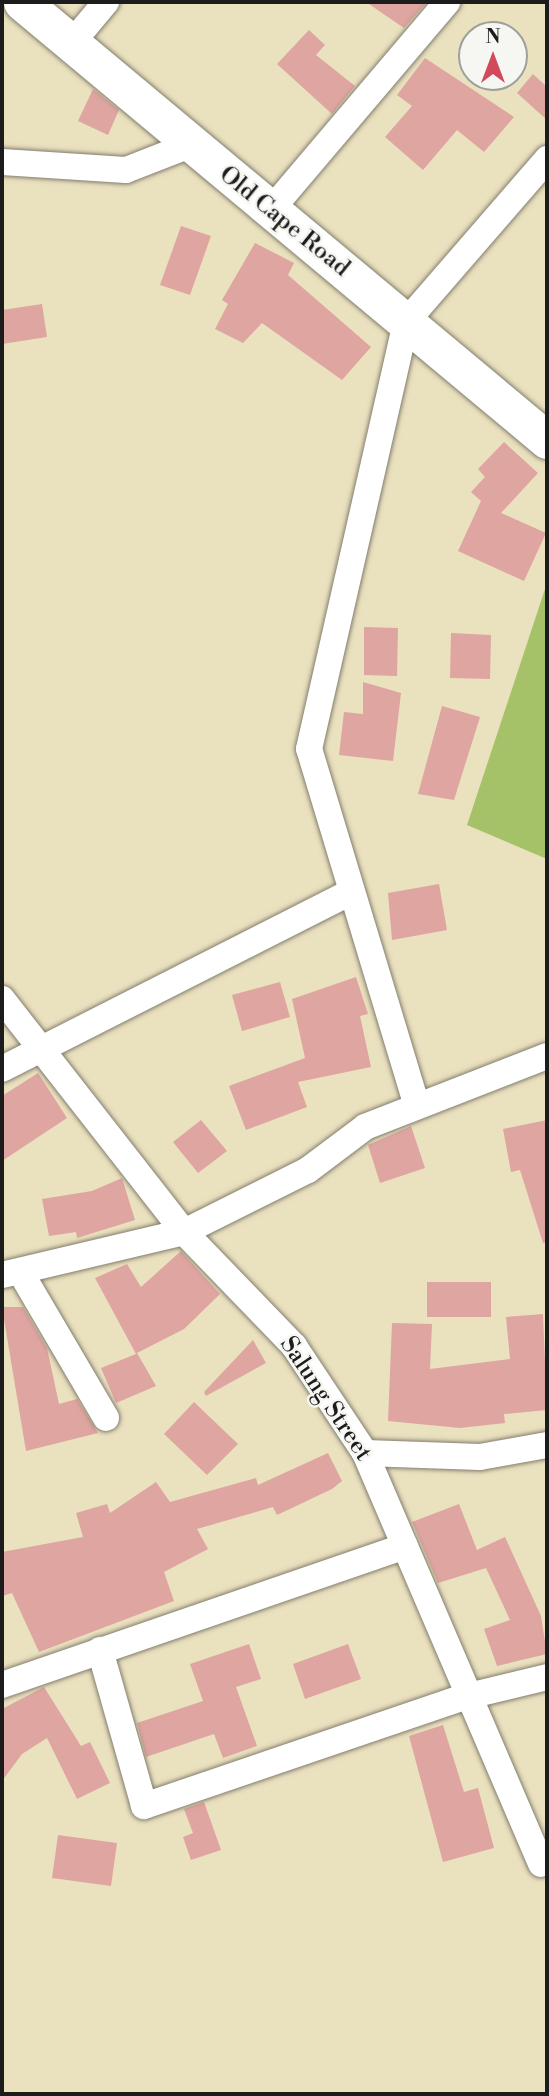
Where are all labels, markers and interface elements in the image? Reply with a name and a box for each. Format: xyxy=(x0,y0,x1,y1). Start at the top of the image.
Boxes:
north arrow xyxy=(458,21,528,91)
text: N xyxy=(485,25,501,49)
street label: Old Cape Road xyxy=(213,161,355,283)
street label: Salung Street xyxy=(273,1331,377,1467)

